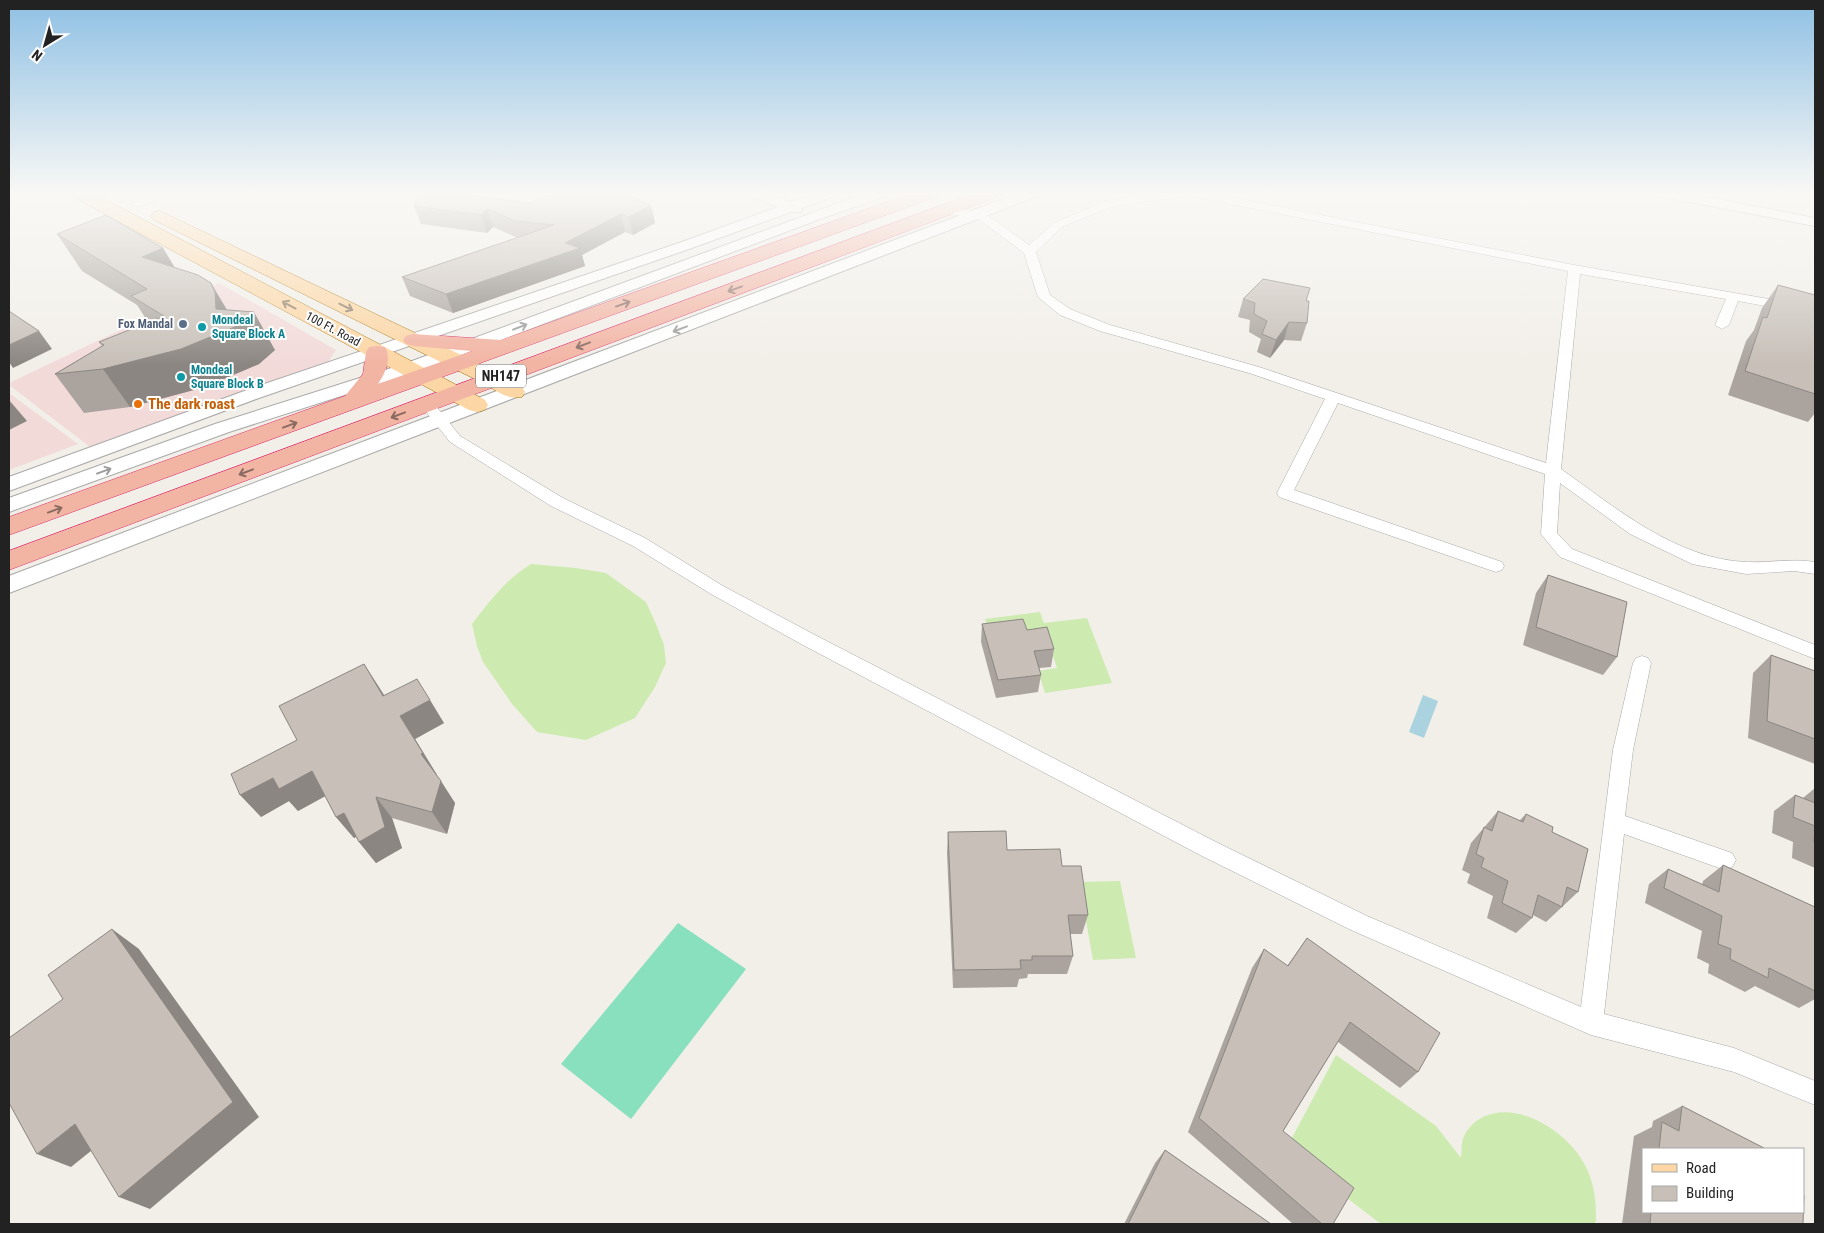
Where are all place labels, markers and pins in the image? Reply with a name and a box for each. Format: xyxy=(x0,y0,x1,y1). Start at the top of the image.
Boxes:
place label: Mondeal Square Block A xyxy=(212,313,286,341)
place label: Fox Mandal xyxy=(118,317,173,331)
marker: Fox Mandal xyxy=(177,318,189,330)
marker: Mondeal Square Block A xyxy=(196,321,208,333)
place label: Mondeal Square Block B xyxy=(191,363,264,391)
marker: Mondeal Square Block B xyxy=(175,371,187,383)
place label: The dark roast xyxy=(148,395,235,413)
marker: The dark roast xyxy=(132,398,144,410)

